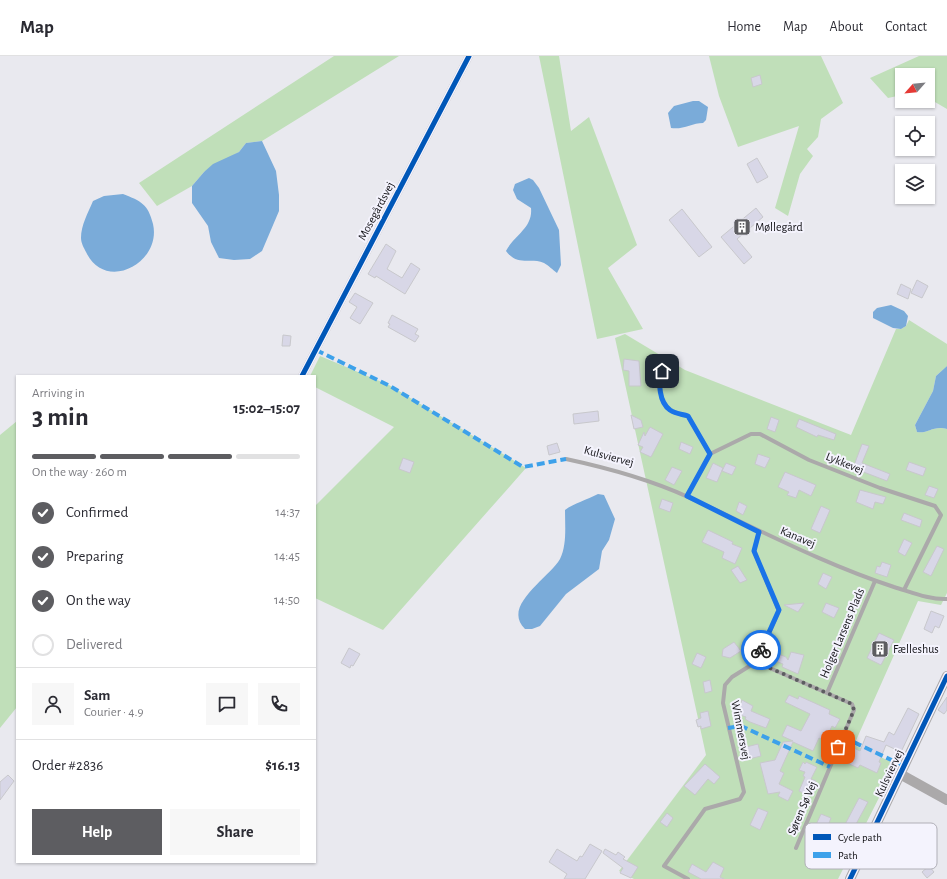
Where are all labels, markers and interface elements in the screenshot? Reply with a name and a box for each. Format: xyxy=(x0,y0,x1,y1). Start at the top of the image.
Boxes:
text: Map xyxy=(20,18,54,37)
text: Home xyxy=(727,20,761,34)
text: Map xyxy=(783,20,807,34)
text: About xyxy=(829,20,863,34)
text: Contact xyxy=(885,20,927,34)
north arrow xyxy=(895,68,935,108)
map controls xyxy=(895,68,935,204)
button: locate xyxy=(895,116,935,156)
button: layers xyxy=(895,164,935,204)
street label: Mosegårdsvej xyxy=(356,180,397,243)
building icon: Møllegård xyxy=(732,217,752,237)
place label: Møllegård xyxy=(755,221,803,233)
pin xyxy=(645,354,679,388)
icon: home xyxy=(651,360,673,382)
text: Arriving in xyxy=(32,387,85,400)
text: 15:02–15:07 xyxy=(233,401,300,416)
text: 3 min xyxy=(32,404,89,430)
street label: Kulsviervej xyxy=(583,444,635,469)
street label: Lykkevej xyxy=(824,450,866,477)
text: On the way · 260 m xyxy=(32,466,127,479)
icon: check xyxy=(32,502,54,524)
text: Confirmed xyxy=(66,505,128,520)
text: 14:37 xyxy=(276,506,300,519)
street label: Kanavej xyxy=(778,524,817,551)
icon: check xyxy=(32,546,54,568)
text: Preparing xyxy=(66,549,123,564)
text: 14:45 xyxy=(275,550,300,563)
street label: Holger Larsens Plads xyxy=(818,586,866,680)
icon: check xyxy=(32,590,54,612)
text: On the way xyxy=(66,593,131,608)
text: 14:50 xyxy=(274,594,300,607)
courier xyxy=(741,630,781,670)
text: Delivered xyxy=(66,637,123,652)
icon: bike xyxy=(750,639,772,661)
building icon: Fælleshus xyxy=(870,639,890,659)
place label: Fælleshus xyxy=(893,643,939,655)
button: person xyxy=(32,683,74,725)
button: chat xyxy=(206,683,248,725)
button: phone xyxy=(258,683,300,725)
text: Sam xyxy=(84,688,110,703)
street label: Wimmersvej xyxy=(728,699,753,761)
text: Courier · 4.9 xyxy=(84,706,144,719)
pin xyxy=(821,730,855,764)
icon: bag xyxy=(827,736,849,758)
street label: Kulsviervej xyxy=(873,747,906,799)
text: Order #2836 xyxy=(32,758,103,773)
text: $16.13 xyxy=(265,758,300,773)
street label: Søren Sø Vej xyxy=(785,779,820,837)
button: Help xyxy=(32,809,162,855)
button: Share xyxy=(170,809,300,855)
legend xyxy=(805,823,937,869)
text: Cycle path xyxy=(838,832,882,843)
text: Path xyxy=(838,850,858,861)

